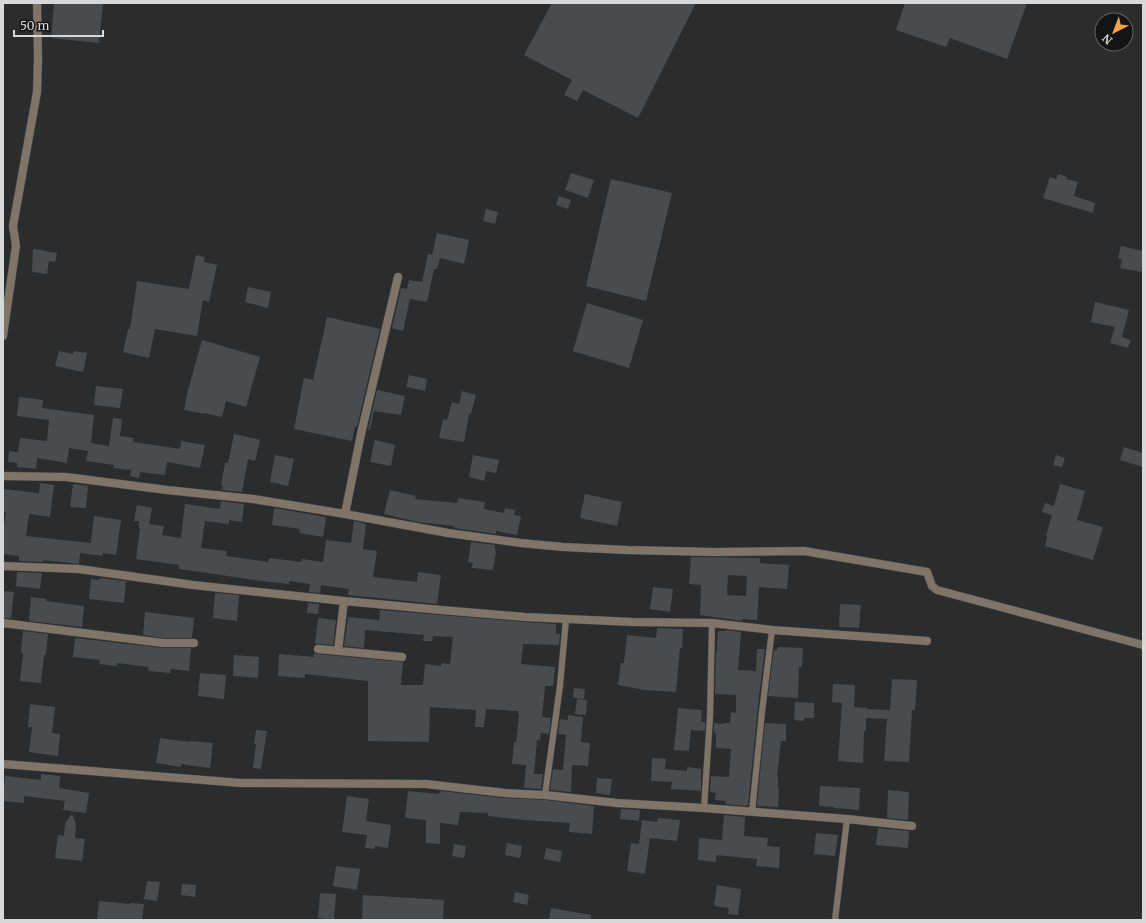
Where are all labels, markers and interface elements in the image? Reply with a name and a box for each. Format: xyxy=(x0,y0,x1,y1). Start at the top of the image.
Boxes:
scale bar xyxy=(14,12,103,38)
north arrow xyxy=(1094,12,1134,52)
text: 50 m xyxy=(20,18,49,33)
text: N xyxy=(1099,31,1115,48)

